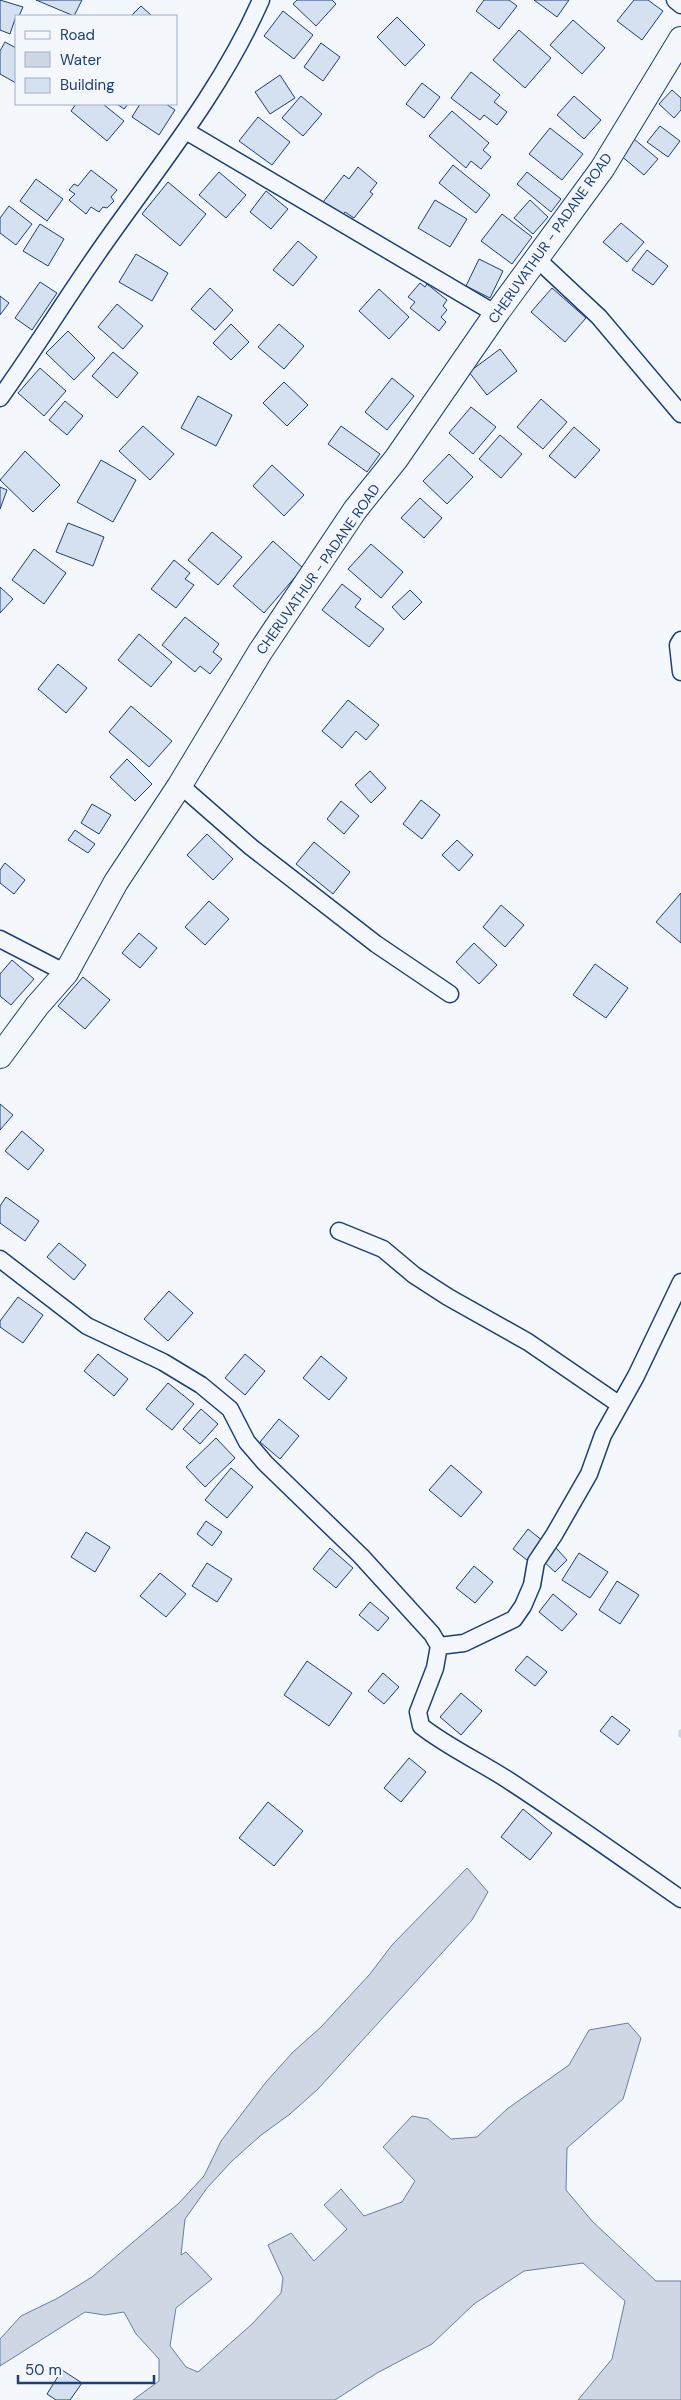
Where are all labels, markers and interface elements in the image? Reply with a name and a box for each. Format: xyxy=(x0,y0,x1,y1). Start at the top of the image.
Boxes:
legend xyxy=(15,15,178,105)
text: Road xyxy=(60,25,95,45)
text: Water xyxy=(60,50,102,70)
text: Building xyxy=(60,75,115,95)
street label: CHERUVATHUR - PADANE ROAD xyxy=(484,149,616,327)
street label: CHERUVATHUR - PADANE ROAD xyxy=(252,480,384,658)
scale bar xyxy=(18,2352,154,2384)
text: 50 m xyxy=(25,2360,62,2380)

